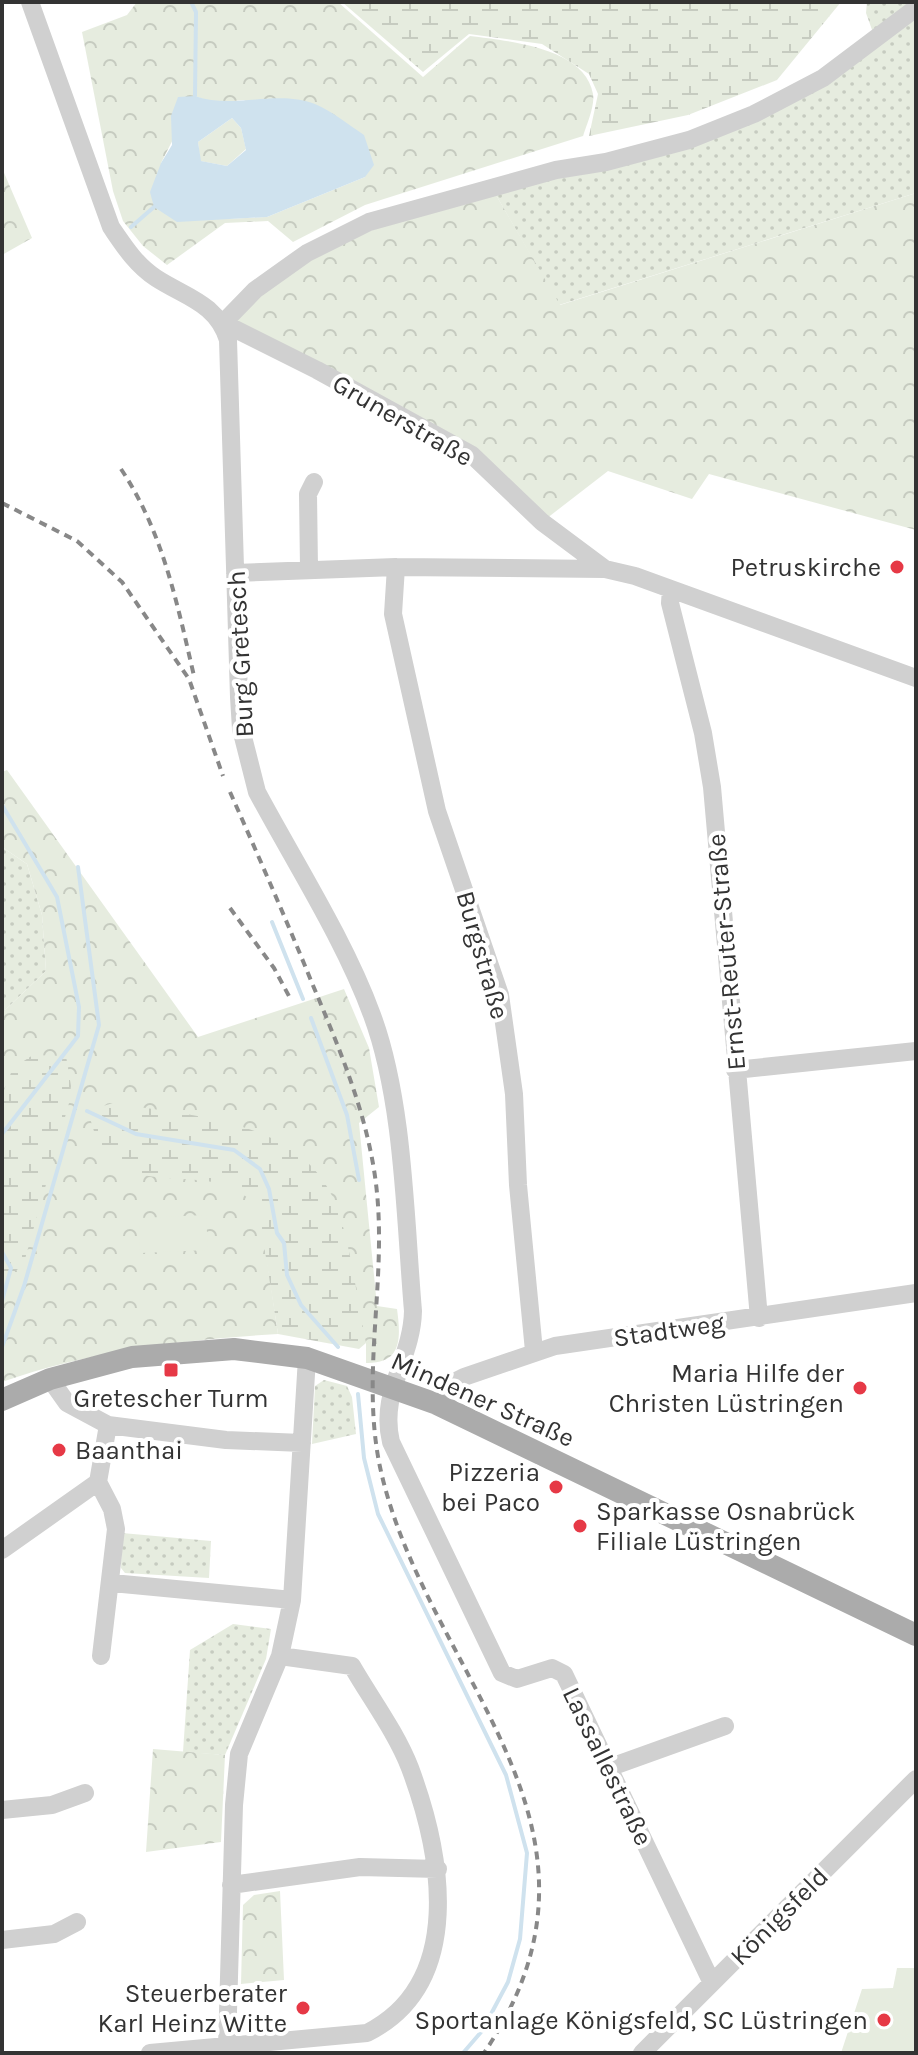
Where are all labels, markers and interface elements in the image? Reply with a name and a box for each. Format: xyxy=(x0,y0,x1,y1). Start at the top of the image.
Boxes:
street label: Grunerstraße xyxy=(327,368,478,473)
place label: Petruskirche xyxy=(730,552,881,583)
marker: Petruskirche xyxy=(888,558,906,576)
street label: Burg Gretesch xyxy=(221,570,260,738)
street label: Ernst-Reuter-Straße xyxy=(701,832,752,1072)
street label: Burgstraße xyxy=(449,887,516,1023)
street label: Stadtweg xyxy=(612,1307,727,1354)
street label: Mindener Straße xyxy=(386,1345,579,1454)
place label: Maria Hilfe der Christen Lüstringen xyxy=(609,1358,845,1419)
marker: Gretescher Turm xyxy=(162,1361,180,1379)
marker: Maria Hilfe der Christen Lüstringen xyxy=(851,1379,869,1397)
place label: Gretescher Turm xyxy=(73,1383,269,1414)
place label: Baanthai xyxy=(75,1435,183,1466)
marker: Baanthai xyxy=(50,1441,68,1459)
place label: Pizzeria bei Paco xyxy=(441,1457,540,1518)
marker: Pizzeria bei Paco xyxy=(547,1478,565,1496)
place label: Sparkasse Osnabrück Filiale Lüstringen xyxy=(596,1496,856,1557)
marker: Sparkasse Osnabrück Filiale Lüstringen xyxy=(571,1517,589,1535)
street label: Lassallestraße xyxy=(556,1682,659,1851)
street label: Königsfeld xyxy=(724,1861,835,1972)
place label: Steuerberater Karl Heinz Witte xyxy=(97,1978,288,2039)
marker: Steuerberater Karl Heinz Witte xyxy=(294,1999,312,2017)
place label: Sportanlage Königsfeld, SC Lüstringen xyxy=(415,2005,868,2036)
marker: Sportanlage Königsfeld, SC Lüstringen xyxy=(875,2011,893,2029)

